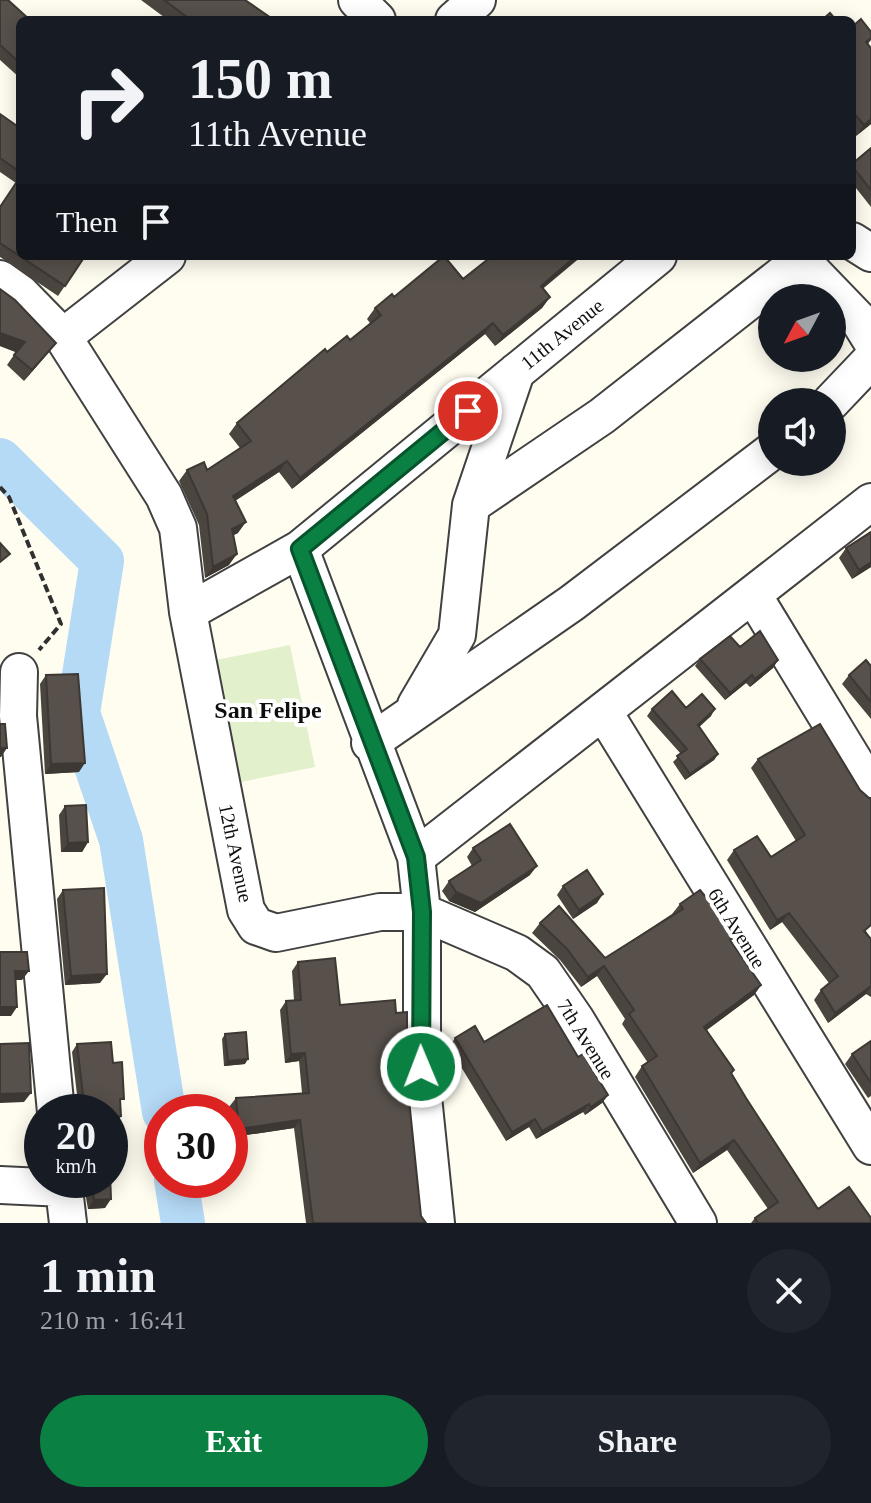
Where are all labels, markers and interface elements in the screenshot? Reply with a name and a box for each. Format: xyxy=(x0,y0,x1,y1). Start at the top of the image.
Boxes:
icon: right xyxy=(56,48,160,152)
text: 150 m xyxy=(188,48,333,110)
text: 11th Avenue xyxy=(188,114,367,154)
icon: arrive xyxy=(134,200,178,244)
text: Then xyxy=(56,205,118,238)
north arrow xyxy=(758,284,846,372)
map controls xyxy=(758,284,846,476)
street label: 11th Avenue xyxy=(516,294,608,374)
pin xyxy=(434,377,502,445)
button: sound xyxy=(758,388,846,476)
icon: arrive xyxy=(446,389,490,433)
district label: San Felipe xyxy=(214,697,322,723)
street label: 12th Avenue xyxy=(215,802,257,904)
street label: 6th Avenue xyxy=(704,884,770,972)
street label: 7th Avenue xyxy=(553,995,619,1083)
position arrow xyxy=(379,1025,463,1109)
speed limit sign: 30 xyxy=(144,1094,248,1198)
text: 20 xyxy=(56,1113,96,1158)
text: km/h xyxy=(55,1155,97,1177)
text: 1 min xyxy=(40,1249,156,1302)
button: close xyxy=(747,1249,831,1333)
text: 210 m · 16:41 xyxy=(40,1306,187,1335)
button: Exit xyxy=(40,1395,428,1487)
button: Share xyxy=(444,1395,831,1487)

